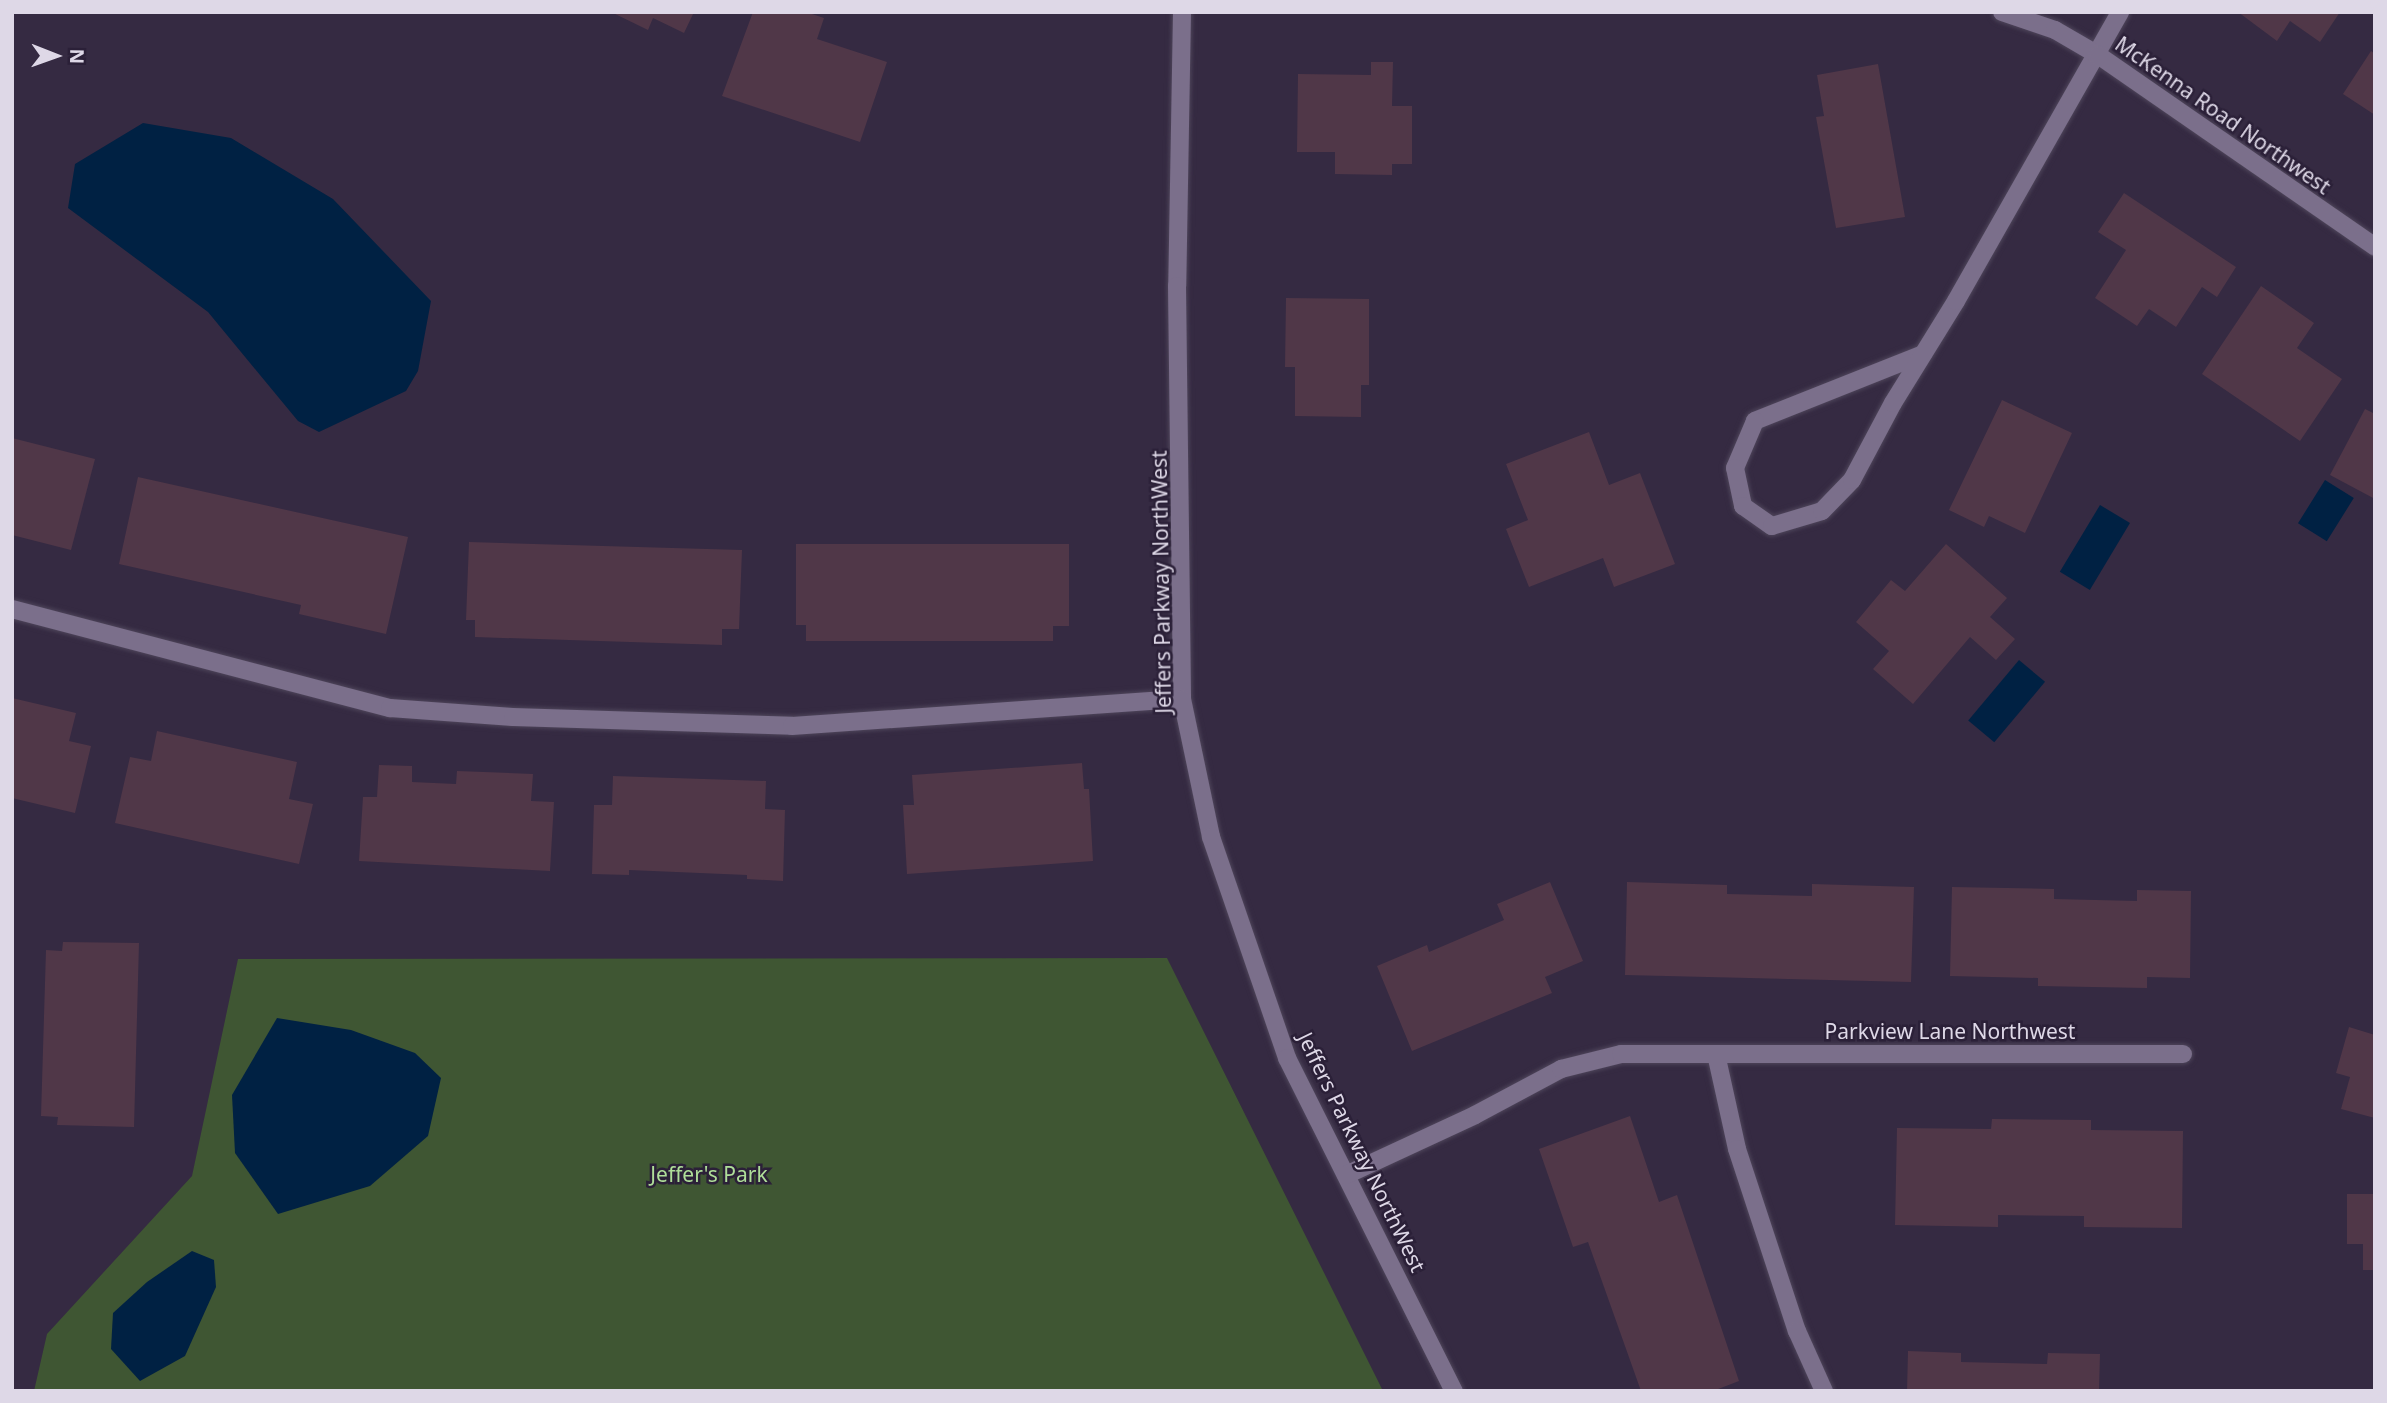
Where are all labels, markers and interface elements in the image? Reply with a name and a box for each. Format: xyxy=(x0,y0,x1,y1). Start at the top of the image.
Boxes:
north arrow xyxy=(21,21,91,91)
street label: McKenna Road Northwest xyxy=(2111,31,2335,199)
text: N xyxy=(64,48,90,64)
street label: Jeffers Parkway NorthWest xyxy=(1146,450,1176,714)
street label: Parkview Lane Northwest xyxy=(1825,1018,2075,1044)
street label: Jeffers Parkway NorthWest xyxy=(1293,1028,1431,1276)
park label: Jeffer's Park xyxy=(650,1161,768,1187)

